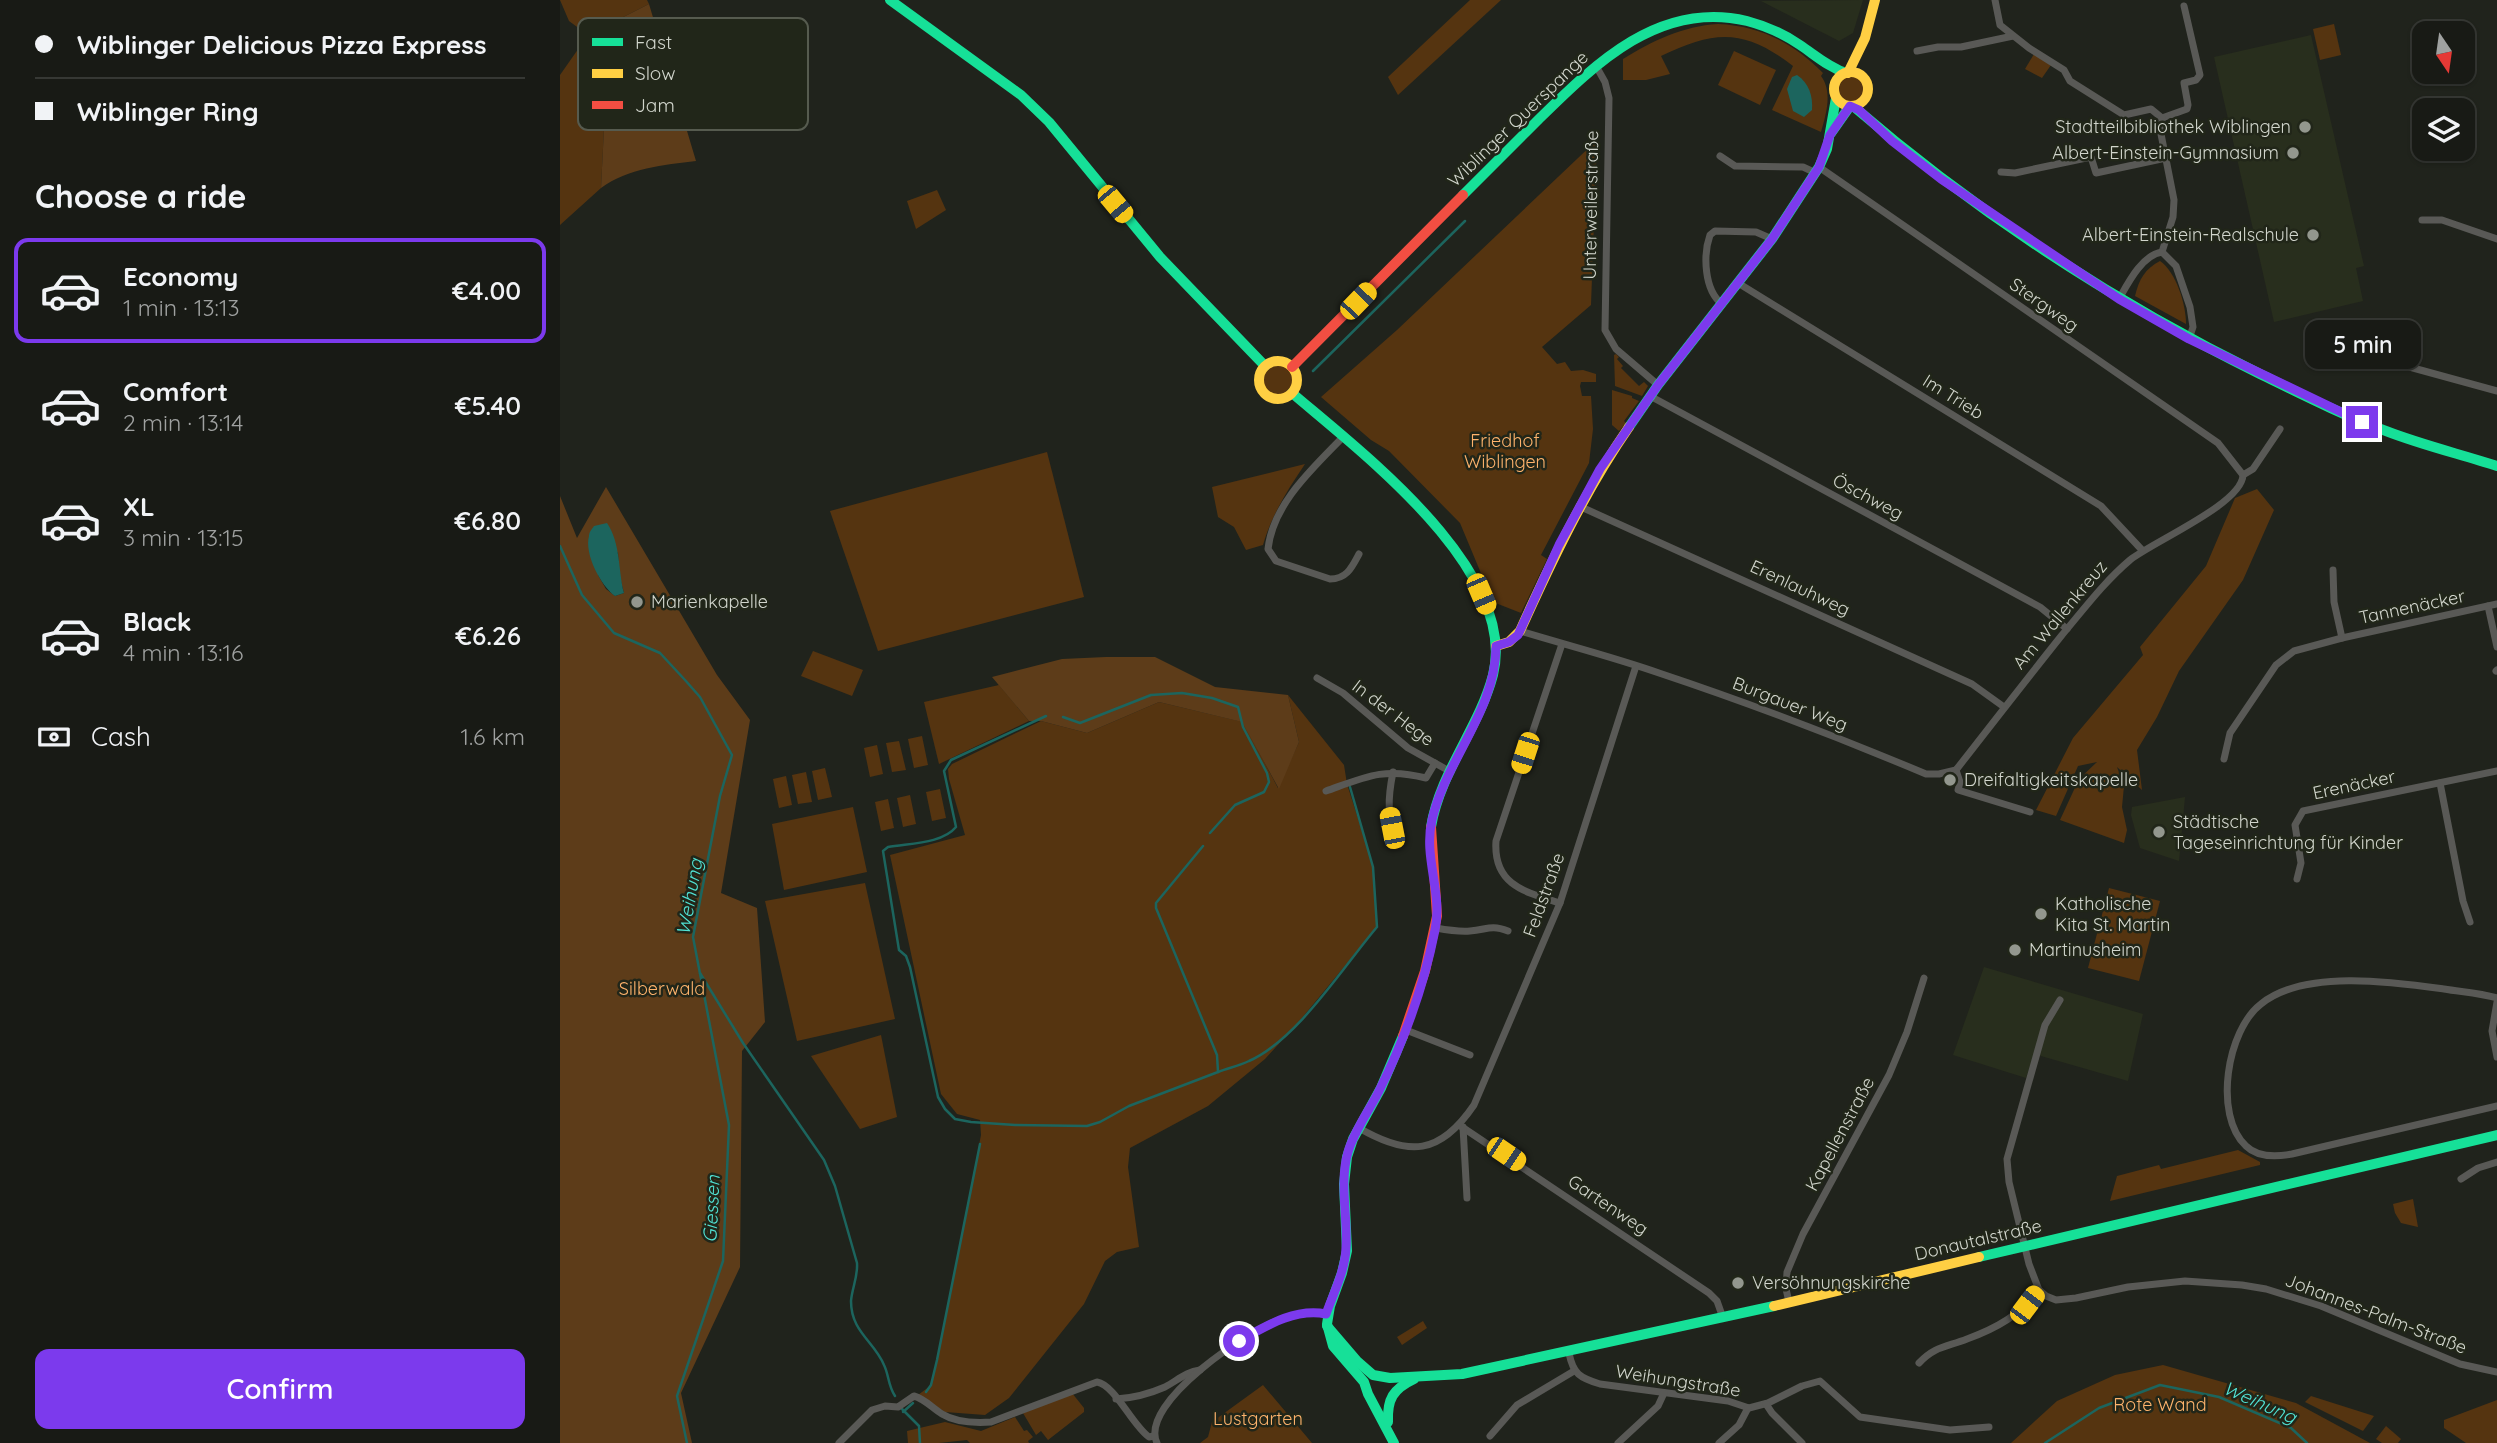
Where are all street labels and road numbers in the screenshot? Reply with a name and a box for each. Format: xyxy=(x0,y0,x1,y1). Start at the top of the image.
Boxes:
street label: Wiblinger Querspange xyxy=(1443,46,1593,192)
street label: Unterweilerstraße xyxy=(1578,130,1603,280)
street label: Stergweg xyxy=(2005,273,2083,337)
street label: Im Trieb xyxy=(1919,369,1988,424)
street label: Öschweg xyxy=(1829,468,1907,525)
street label: Erenlauhweg xyxy=(1747,554,1854,621)
street label: Am Wallenkreuz xyxy=(2007,556,2112,674)
street label: Tannenäcker xyxy=(2357,584,2467,629)
street label: Burgauer Weg xyxy=(1729,671,1851,736)
street label: In der Hege xyxy=(1348,674,1439,751)
street label: Erenäcker xyxy=(2310,765,2397,804)
street label: Feldstraße xyxy=(1518,849,1569,940)
street label: Kapellenstraße xyxy=(1800,1073,1879,1195)
street label: Gartenweg xyxy=(1564,1169,1653,1240)
street label: Donautalstraße xyxy=(1912,1214,2044,1265)
street label: Johannes-Palm-Straße xyxy=(2282,1268,2470,1359)
street label: Weihungstraße xyxy=(1614,1359,1742,1402)

